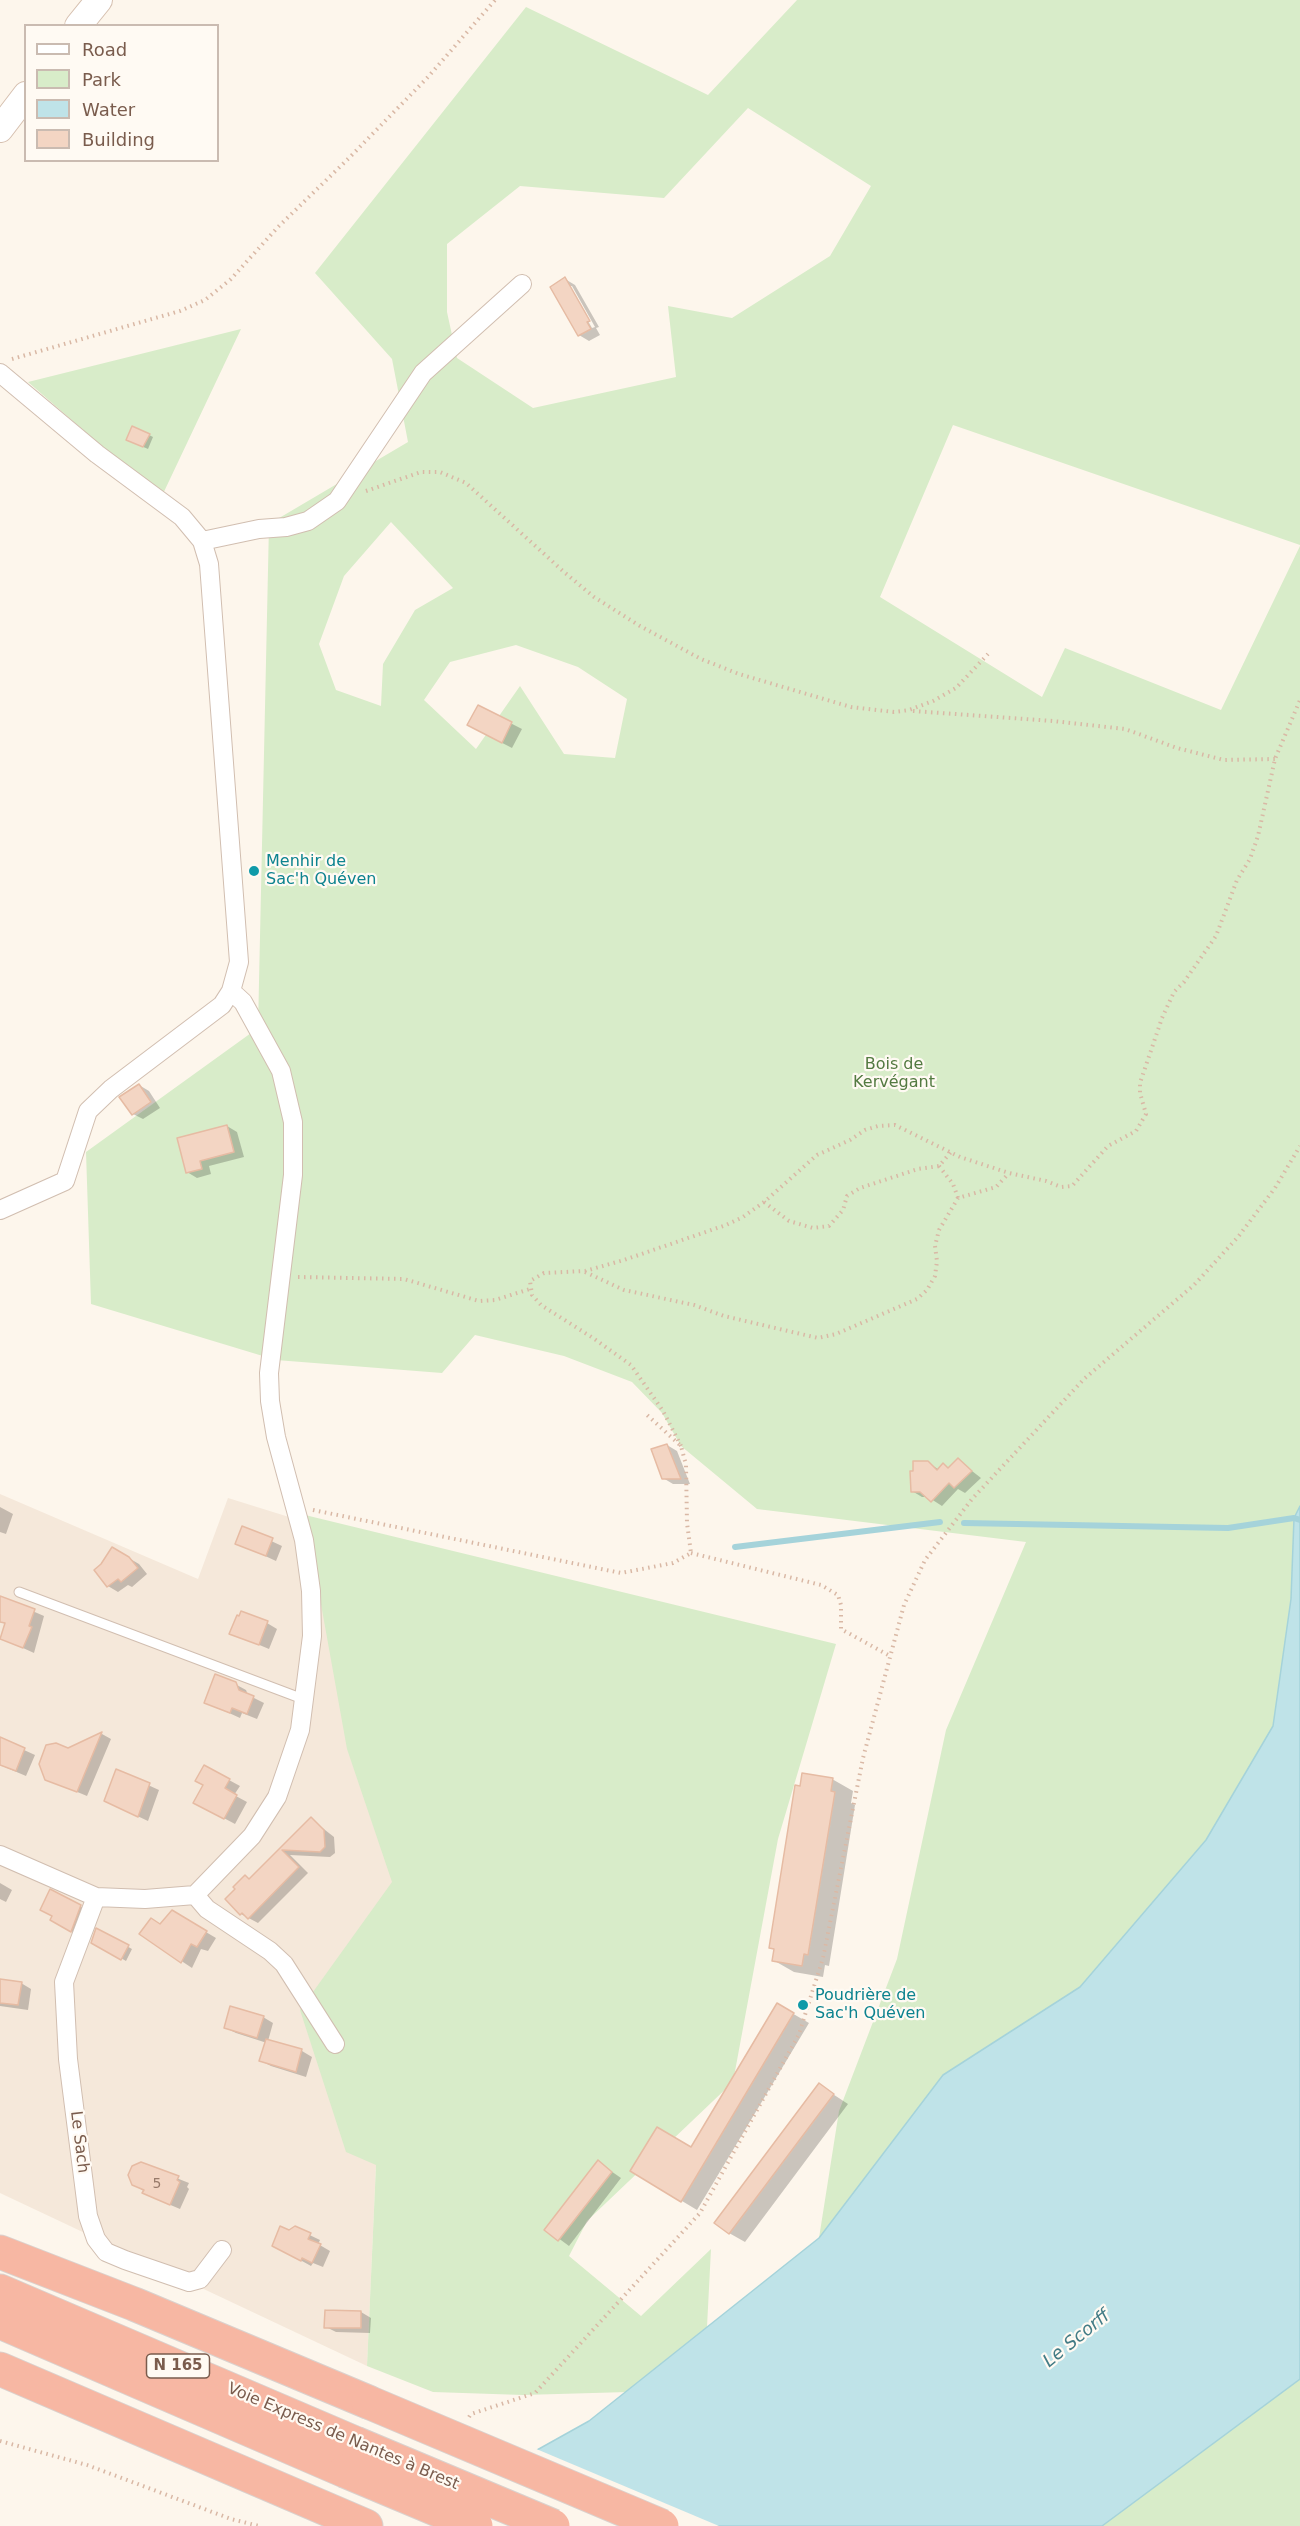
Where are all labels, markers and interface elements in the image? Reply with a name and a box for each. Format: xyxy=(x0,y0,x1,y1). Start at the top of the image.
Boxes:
legend xyxy=(24,24,219,162)
text: Road xyxy=(82,39,127,60)
text: Park xyxy=(82,69,121,90)
text: Water xyxy=(82,99,135,120)
text: Building xyxy=(82,129,155,150)
place label: Menhir de Sac'h Quéven xyxy=(266,852,376,890)
marker: Menhir de Sac'h Quéven xyxy=(247,864,261,878)
park label: Bois de Kervégant xyxy=(853,1055,935,1093)
place label: Poudrière de Sac'h Quéven xyxy=(815,1986,925,2024)
marker: Poudrière de Sac'h Quéven xyxy=(796,1998,810,2012)
street label: Le Sach xyxy=(66,2110,92,2174)
house number: 5 xyxy=(153,2176,161,2192)
water label: Le Scorff xyxy=(1039,2306,1115,2372)
road number: N 165 xyxy=(146,2354,210,2378)
street label: Voie Express de Nantes à Brest xyxy=(224,2379,462,2495)

